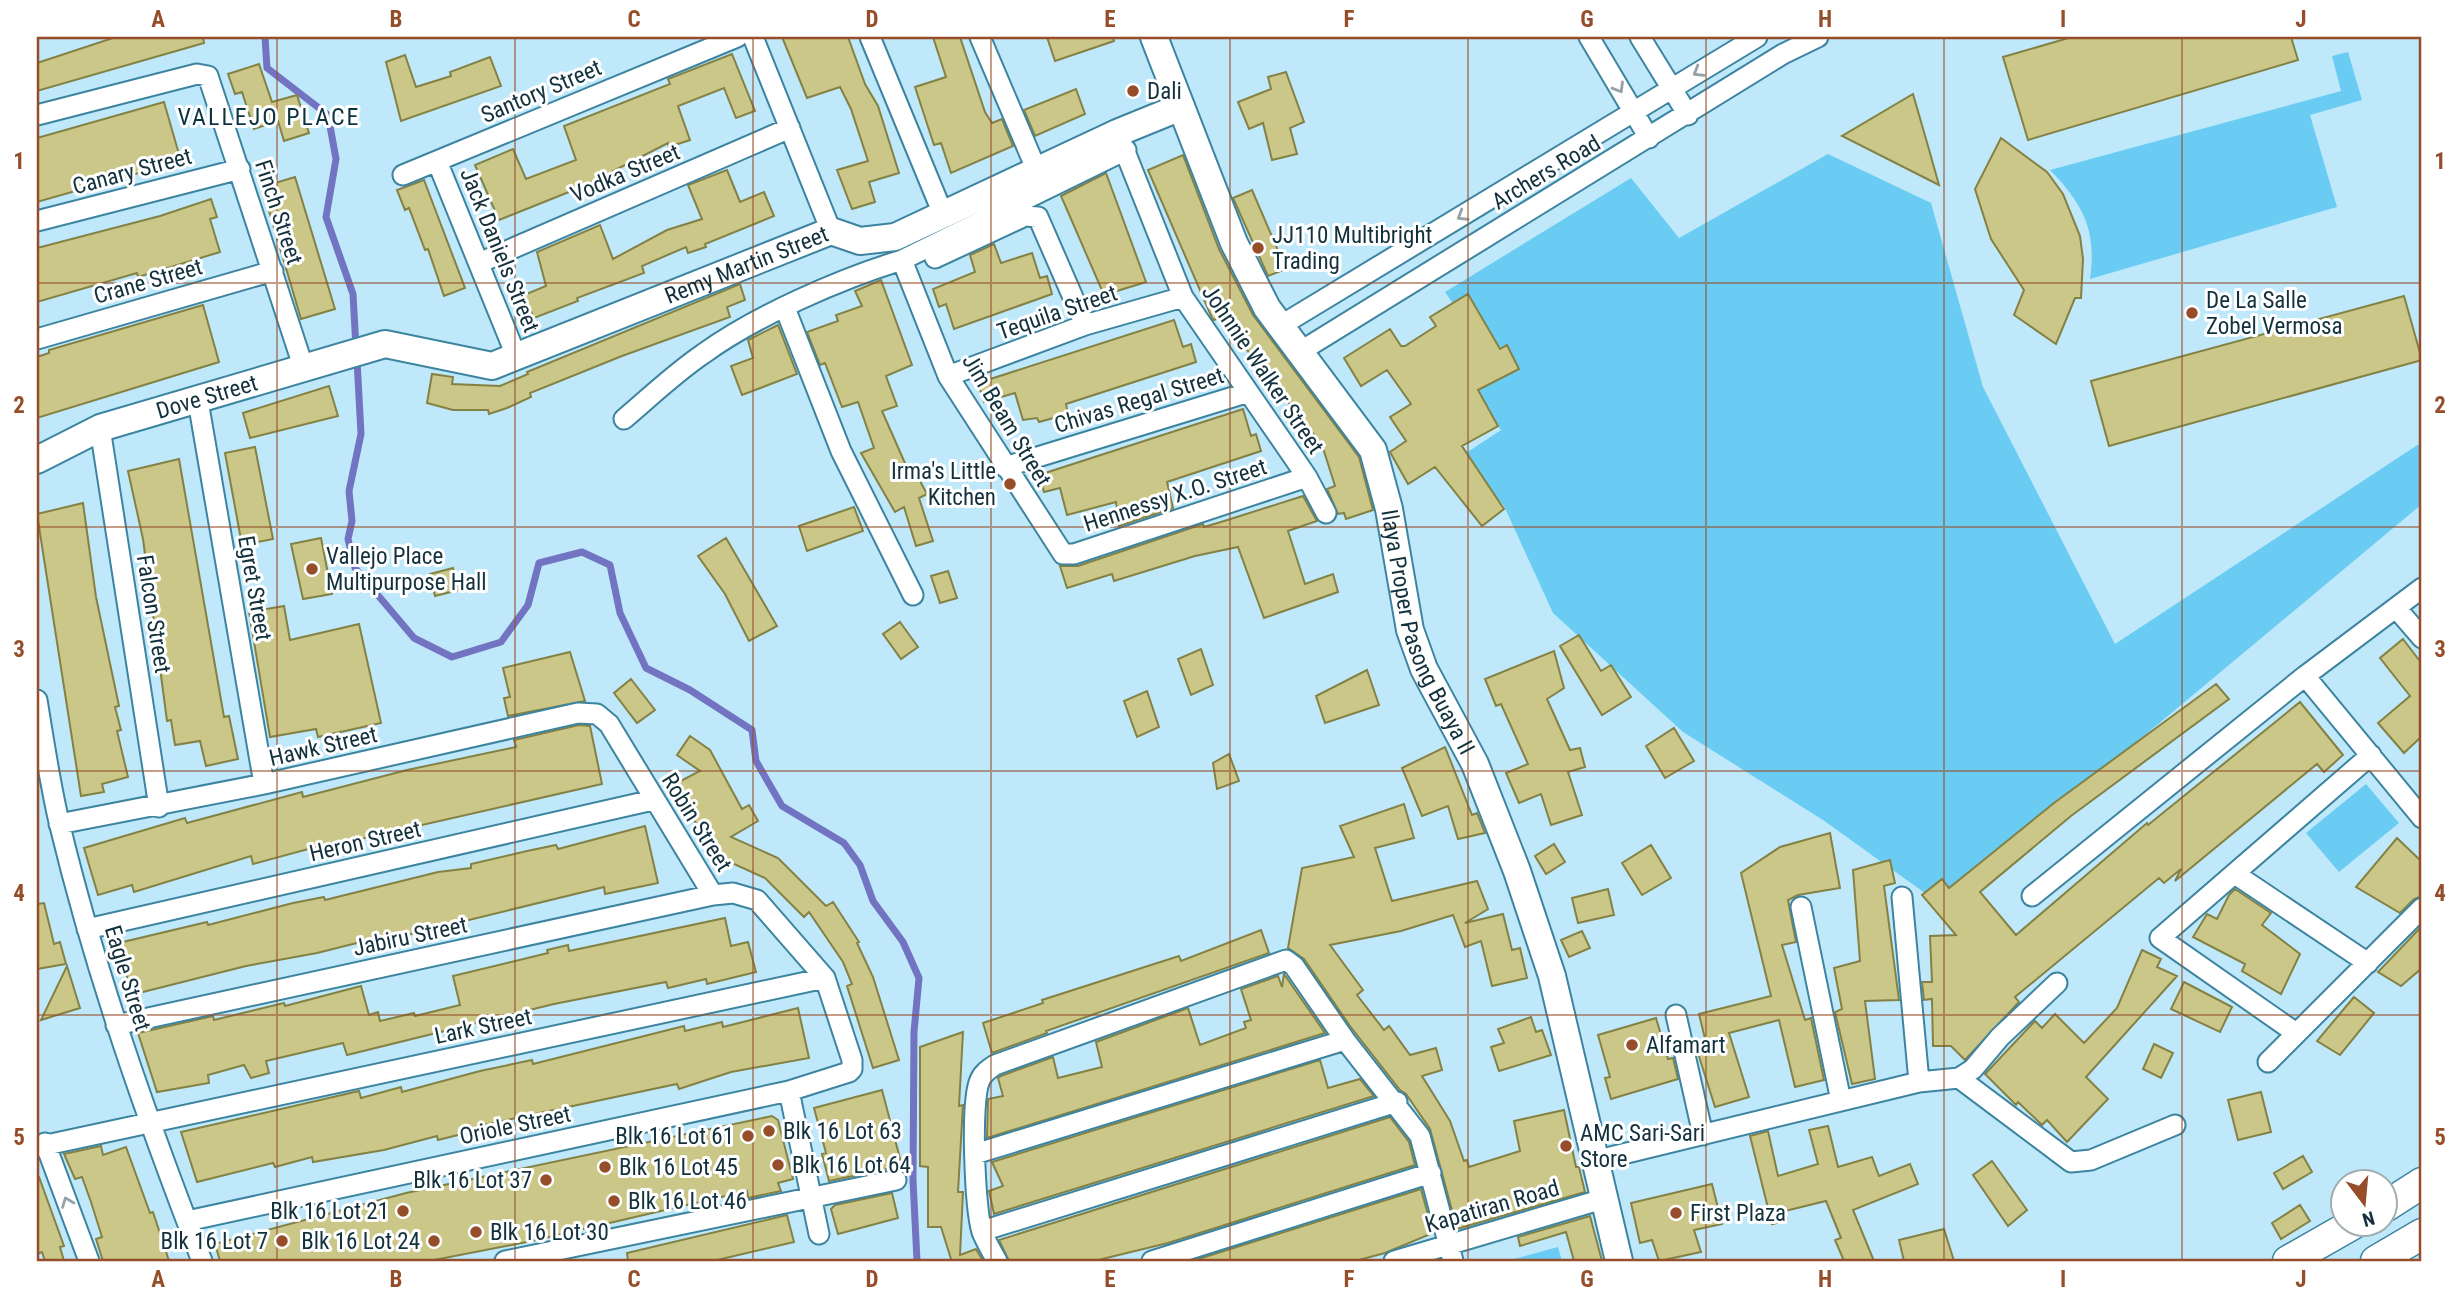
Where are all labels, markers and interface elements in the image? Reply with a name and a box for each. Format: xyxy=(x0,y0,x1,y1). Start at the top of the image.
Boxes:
text: A xyxy=(151,6,165,33)
text: B xyxy=(390,6,402,33)
text: C xyxy=(627,6,641,33)
text: D xyxy=(866,6,879,33)
text: E xyxy=(1104,6,1116,33)
text: F xyxy=(1344,6,1355,33)
text: G xyxy=(1580,6,1594,33)
text: H xyxy=(1818,6,1832,33)
text: I xyxy=(2060,6,2066,33)
text: J xyxy=(2295,6,2307,33)
street label: Santory Street xyxy=(477,54,605,129)
one-way arrow xyxy=(1693,64,1706,77)
place label: Dali xyxy=(1147,78,1182,105)
one-way arrow xyxy=(1611,80,1624,93)
marker: Dali xyxy=(1125,83,1141,99)
district label: VALLEJO PLACE xyxy=(178,103,360,131)
street label: Archers Road xyxy=(1487,130,1605,215)
street label: Vodka Street xyxy=(567,138,684,209)
street label: Canary Street xyxy=(70,143,195,200)
text: 1 xyxy=(13,148,25,175)
text: 1 xyxy=(2434,148,2446,175)
street label: Finch Street xyxy=(249,156,308,268)
street label: Jack Daniels Street xyxy=(454,164,545,336)
one-way arrow xyxy=(1457,207,1470,220)
street label: Remy Martin Street xyxy=(661,220,832,310)
place label: JJ110 Multibright Trading xyxy=(1272,222,1432,275)
marker: JJ110 Multibright Trading xyxy=(1250,240,1266,256)
street label: Crane Street xyxy=(91,253,206,310)
street label: Tequila Street xyxy=(994,279,1121,346)
street label: Johnnie Walker Street xyxy=(1196,280,1329,459)
place label: De La Salle Zobel Vermosa xyxy=(2206,287,2343,340)
marker: De La Salle Zobel Vermosa xyxy=(2184,305,2200,321)
street label: Jim Beam Street xyxy=(956,349,1057,491)
street label: Chivas Regal Street xyxy=(1051,362,1227,439)
street label: Dove Street xyxy=(153,369,261,425)
text: 2 xyxy=(13,392,25,419)
text: 2 xyxy=(2434,392,2446,419)
street label: Hennessy X.O. Street xyxy=(1080,453,1270,538)
place label: Irma's Little Kitchen xyxy=(891,458,996,511)
marker: Irma's Little Kitchen xyxy=(1002,476,1018,492)
street label: Ilaya Proper Pasong Buaya II xyxy=(1375,507,1480,759)
street label: Egret Street xyxy=(232,533,277,643)
place label: Vallejo Place Multipurpose Hall xyxy=(326,543,487,596)
street label: Falcon Street xyxy=(131,553,176,675)
marker: Vallejo Place Multipurpose Hall xyxy=(304,561,320,577)
text: 3 xyxy=(13,636,25,663)
text: 3 xyxy=(2434,636,2446,663)
street label: Hawk Street xyxy=(267,721,380,772)
street label: Robin Street xyxy=(656,768,737,876)
street label: Heron Street xyxy=(307,816,424,867)
text: 4 xyxy=(13,880,25,907)
text: 4 xyxy=(2434,880,2446,907)
street label: Jabiru Street xyxy=(351,911,470,962)
street label: Eagle Street xyxy=(99,922,156,1034)
street label: Lark Street xyxy=(432,1003,534,1050)
place label: Alfamart xyxy=(1646,1032,1726,1059)
marker: Alfamart xyxy=(1624,1037,1640,1053)
street label: Oriole Street xyxy=(457,1101,573,1150)
place label: Blk 16 Lot 63 xyxy=(783,1118,902,1145)
place label: AMC Sari-Sari Store xyxy=(1580,1120,1705,1173)
place label: Blk 16 Lot 61 xyxy=(615,1123,734,1150)
marker: Blk 16 Lot 63 xyxy=(761,1123,777,1139)
text: 5 xyxy=(13,1124,25,1151)
text: 5 xyxy=(2434,1124,2446,1151)
marker: Blk 16 Lot 61 xyxy=(740,1128,756,1144)
marker: AMC Sari-Sari Store xyxy=(1558,1138,1574,1154)
place label: Blk 16 Lot 64 xyxy=(792,1152,911,1179)
place label: Blk 16 Lot 45 xyxy=(619,1154,738,1181)
marker: Blk 16 Lot 64 xyxy=(770,1157,786,1173)
marker: Blk 16 Lot 45 xyxy=(597,1159,613,1175)
place label: Blk 16 Lot 37 xyxy=(413,1167,532,1194)
north arrow xyxy=(2330,1168,2400,1238)
marker: Blk 16 Lot 37 xyxy=(538,1172,554,1188)
street label: Kapatiran Road xyxy=(1422,1174,1562,1239)
place label: Blk 16 Lot 46 xyxy=(628,1188,747,1215)
marker: Blk 16 Lot 46 xyxy=(606,1193,622,1209)
one-way arrow xyxy=(61,1197,75,1209)
place label: Blk 16 Lot 21 xyxy=(270,1198,389,1225)
place label: First Plaza xyxy=(1690,1200,1786,1227)
marker: Blk 16 Lot 21 xyxy=(395,1203,411,1219)
marker: First Plaza xyxy=(1668,1205,1684,1221)
text: N xyxy=(2360,1206,2377,1232)
place label: Blk 16 Lot 30 xyxy=(490,1219,609,1246)
marker: Blk 16 Lot 30 xyxy=(468,1224,484,1240)
place label: Blk 16 Lot 7 xyxy=(161,1228,268,1255)
place label: Blk 16 Lot 24 xyxy=(301,1228,420,1255)
marker: Blk 16 Lot 7 xyxy=(274,1233,290,1249)
marker: Blk 16 Lot 24 xyxy=(426,1233,442,1249)
text: A xyxy=(151,1266,165,1293)
text: B xyxy=(390,1266,402,1293)
text: C xyxy=(627,1266,641,1293)
text: D xyxy=(866,1266,879,1293)
text: E xyxy=(1104,1266,1116,1293)
text: F xyxy=(1344,1266,1355,1293)
text: G xyxy=(1580,1266,1594,1293)
text: H xyxy=(1818,1266,1832,1293)
text: I xyxy=(2060,1266,2066,1293)
text: J xyxy=(2295,1266,2307,1293)

